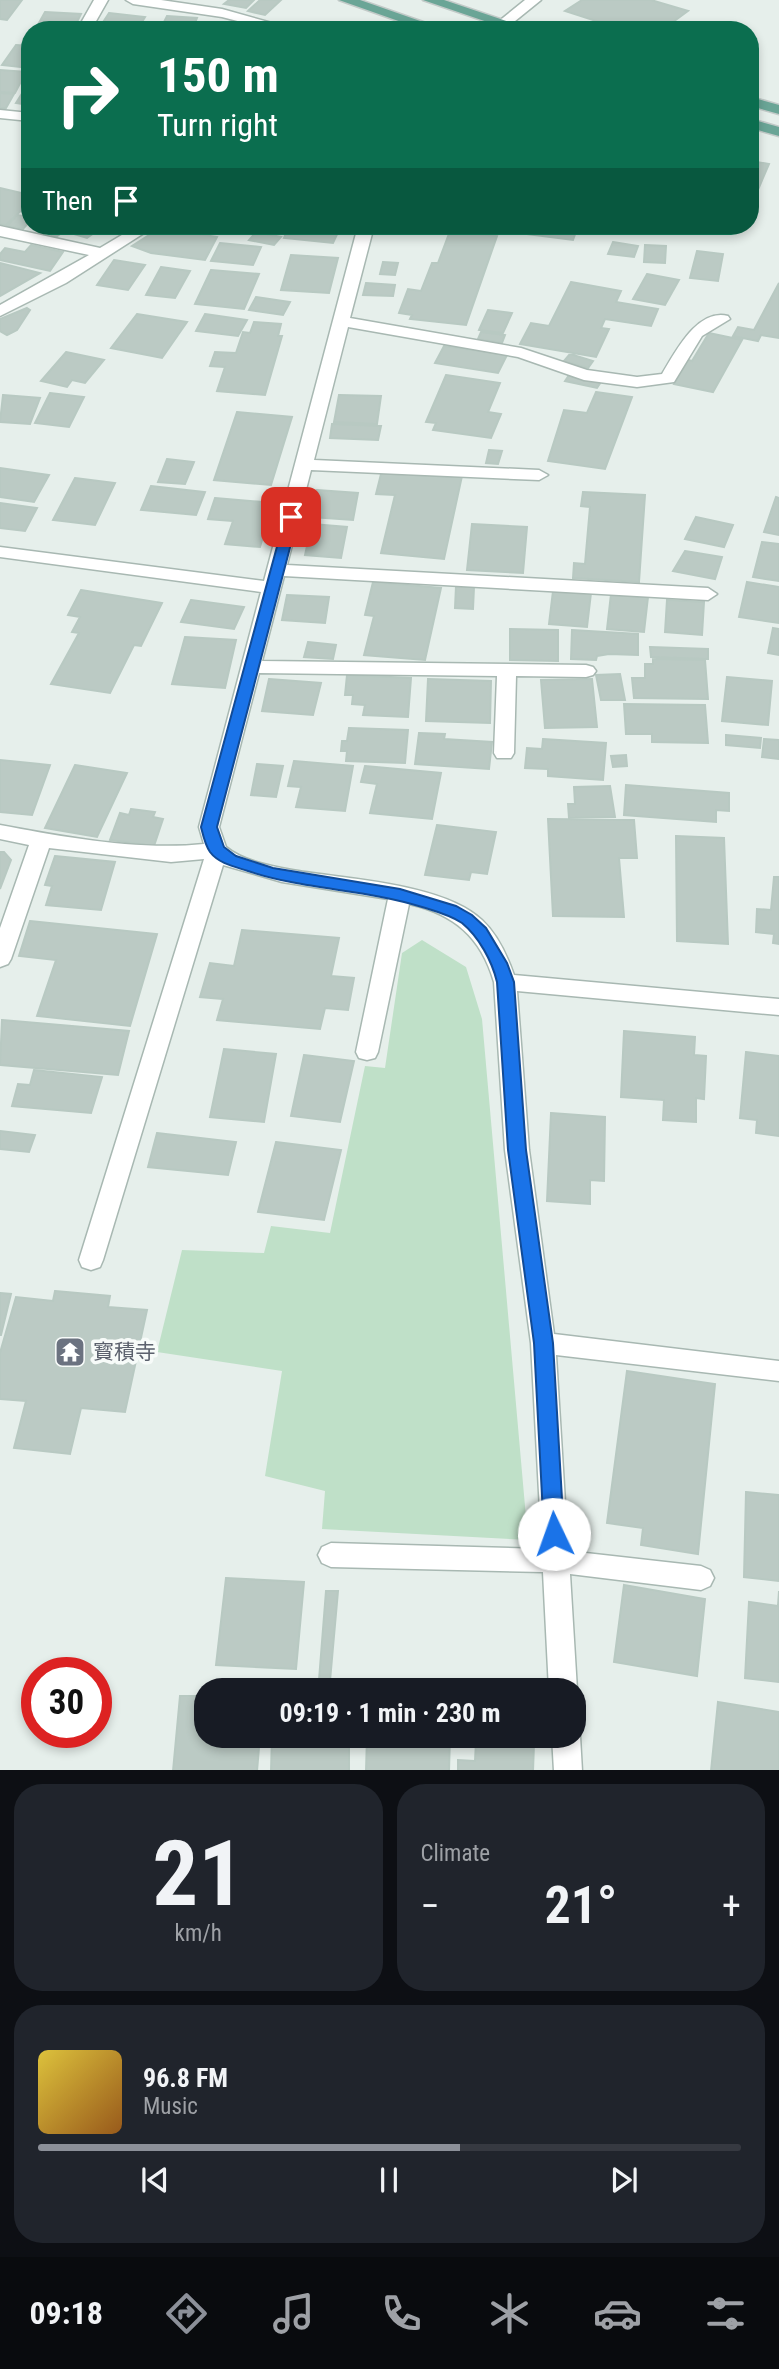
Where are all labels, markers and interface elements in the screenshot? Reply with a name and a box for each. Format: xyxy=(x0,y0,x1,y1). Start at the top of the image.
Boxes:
text: 150 m xyxy=(157,47,279,104)
icon: right xyxy=(42,49,133,140)
text: Turn right xyxy=(157,106,278,144)
icon: arrive xyxy=(107,182,145,220)
text: Then xyxy=(42,186,93,216)
pin xyxy=(261,487,321,547)
icon: arrive xyxy=(272,498,310,536)
temple icon: 寳積寺 xyxy=(53,1335,87,1369)
place label: 寳積寺 xyxy=(93,1340,156,1364)
position arrow xyxy=(517,1497,591,1571)
speed limit sign: 30 xyxy=(21,1657,112,1748)
text: 09:19 · 1 min · 230 m xyxy=(280,1698,500,1728)
text: 21 xyxy=(152,1821,244,1927)
text: Climate xyxy=(421,1840,490,1867)
text: 21° xyxy=(544,1875,617,1936)
text: − xyxy=(421,1884,440,1928)
text: + xyxy=(722,1884,741,1928)
text: km/h xyxy=(175,1920,222,1947)
text: 96.8 FM xyxy=(143,2063,228,2093)
text: Music xyxy=(143,2093,198,2120)
icon: previous xyxy=(136,2161,174,2199)
icon: pause xyxy=(370,2161,408,2199)
icon: next xyxy=(605,2161,643,2199)
icon: directions xyxy=(162,2289,211,2338)
icon: music xyxy=(269,2289,318,2338)
icon: phone xyxy=(377,2289,426,2338)
icon: climate xyxy=(485,2289,534,2338)
icon: car xyxy=(593,2289,642,2338)
icon: filters xyxy=(701,2289,750,2338)
text: 09:18 xyxy=(29,2294,103,2332)

